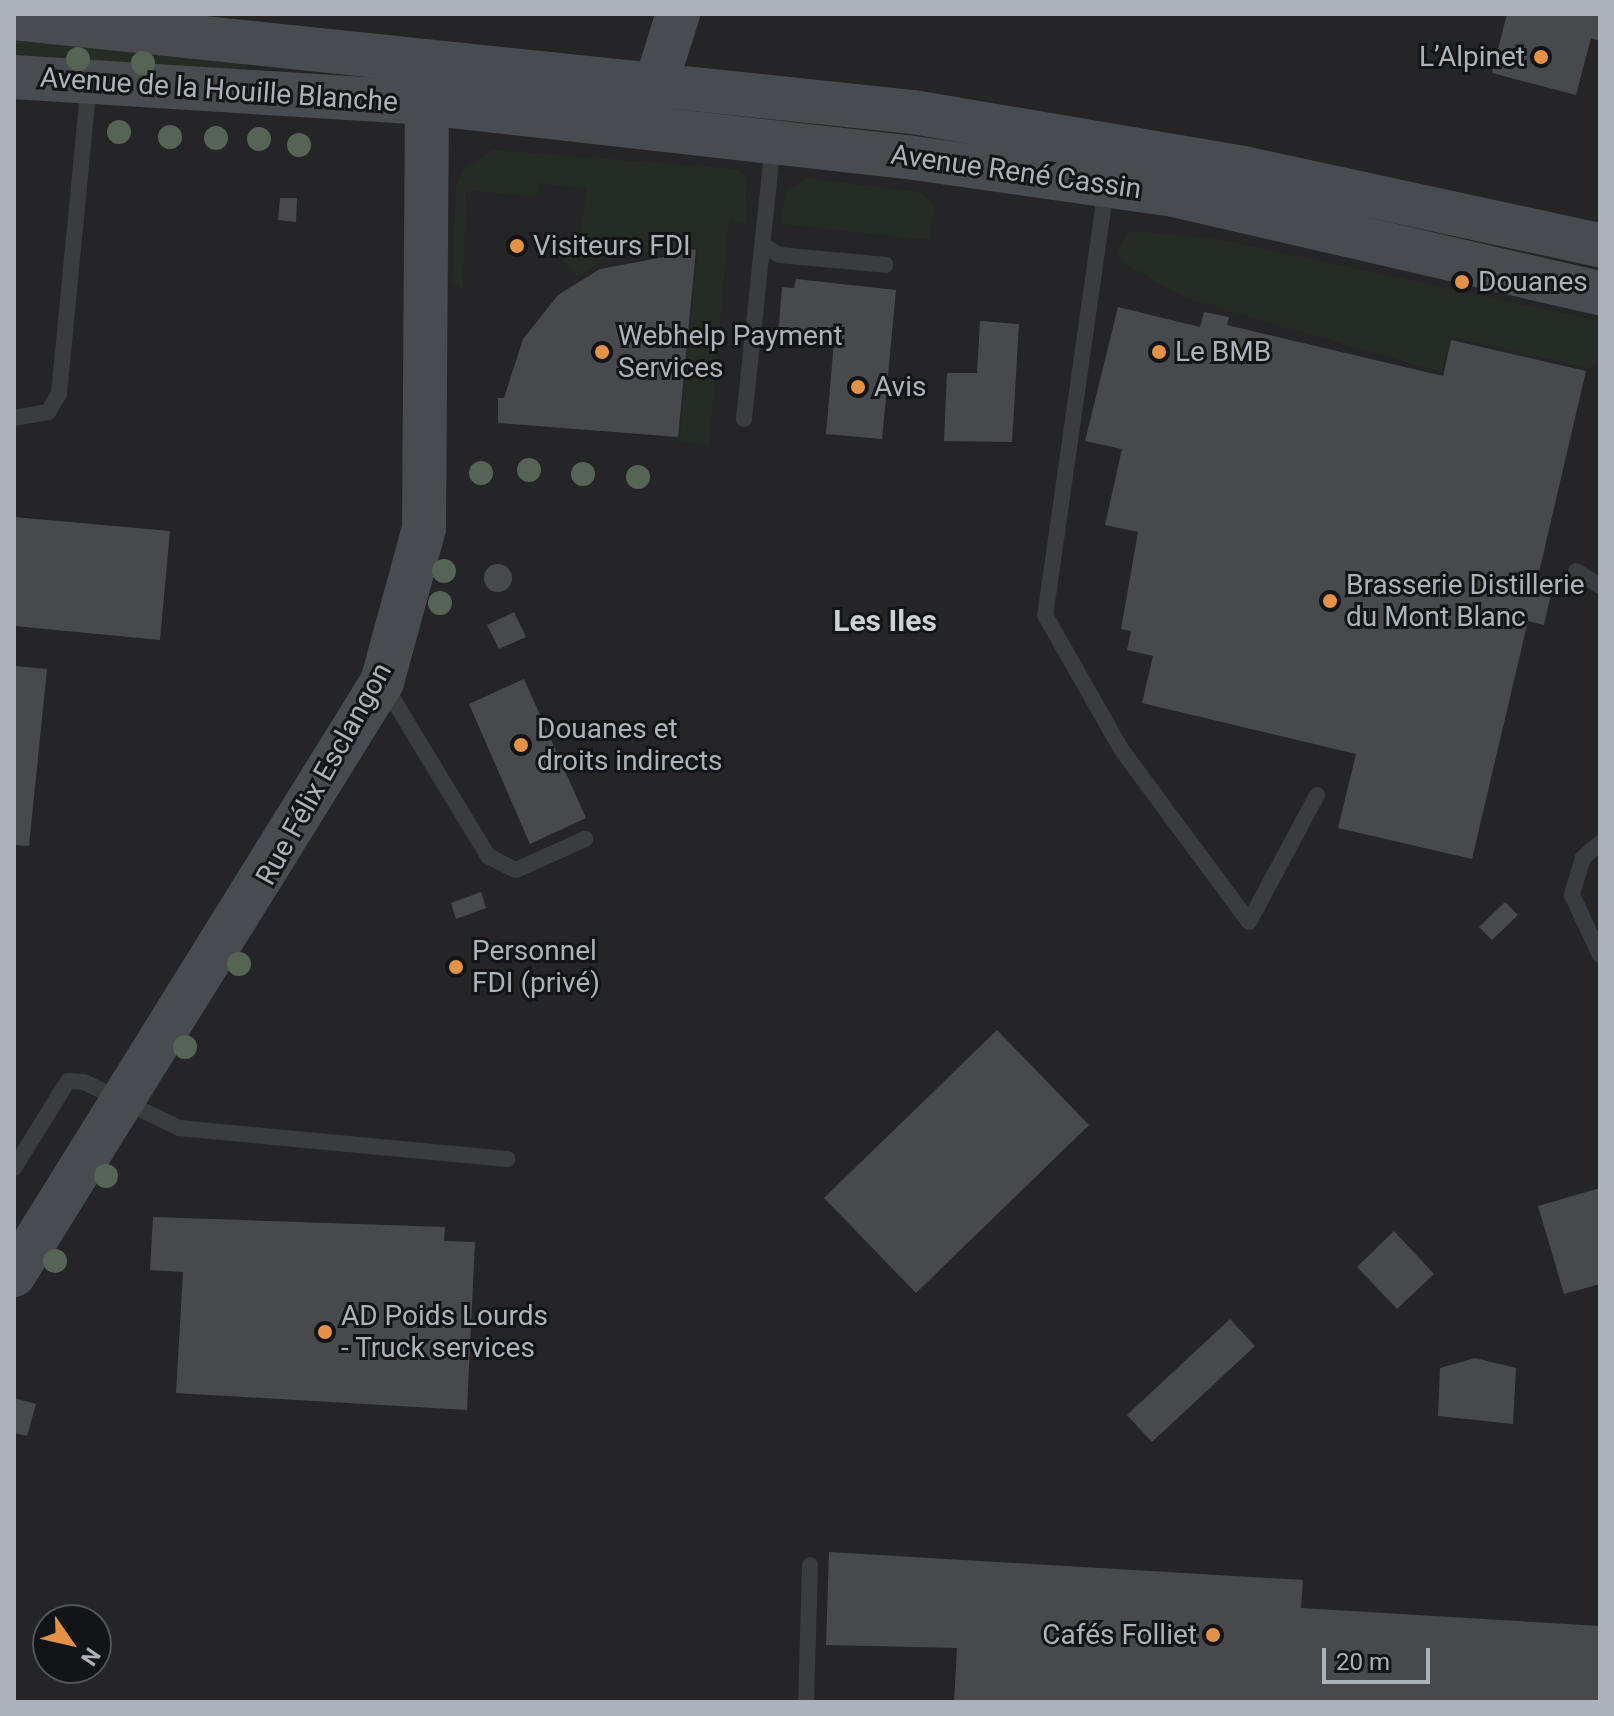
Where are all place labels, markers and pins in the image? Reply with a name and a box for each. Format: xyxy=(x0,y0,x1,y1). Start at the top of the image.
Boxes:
place label: L’Alpinet xyxy=(1419,40,1525,74)
marker: L’Alpinet xyxy=(1532,48,1550,66)
place label: Visiteurs FDI xyxy=(533,229,691,263)
marker: Visiteurs FDI xyxy=(508,237,526,255)
place label: Douanes xyxy=(1478,265,1588,299)
marker: Douanes xyxy=(1453,273,1471,291)
place label: Webhelp Payment Services xyxy=(618,319,843,385)
place label: Le BMB xyxy=(1175,335,1271,369)
marker: Webhelp Payment Services xyxy=(593,343,611,361)
marker: Le BMB xyxy=(1150,343,1168,361)
place label: Avis xyxy=(874,370,926,404)
marker: Avis xyxy=(849,378,867,396)
place label: Brasserie Distillerie du Mont Blanc xyxy=(1346,568,1585,634)
marker: Brasserie Distillerie du Mont Blanc xyxy=(1321,592,1339,610)
place label: Douanes et droits indirects xyxy=(537,712,723,778)
marker: Douanes et droits indirects xyxy=(512,736,530,754)
place label: Personnel FDI (privé) xyxy=(472,934,600,1000)
marker: Personnel FDI (privé) xyxy=(447,958,465,976)
place label: AD Poids Lourds - Truck services xyxy=(341,1299,548,1365)
marker: AD Poids Lourds - Truck services xyxy=(316,1323,334,1341)
place label: Cafés Folliet xyxy=(1042,1618,1197,1652)
marker: Cafés Folliet xyxy=(1204,1626,1222,1644)

